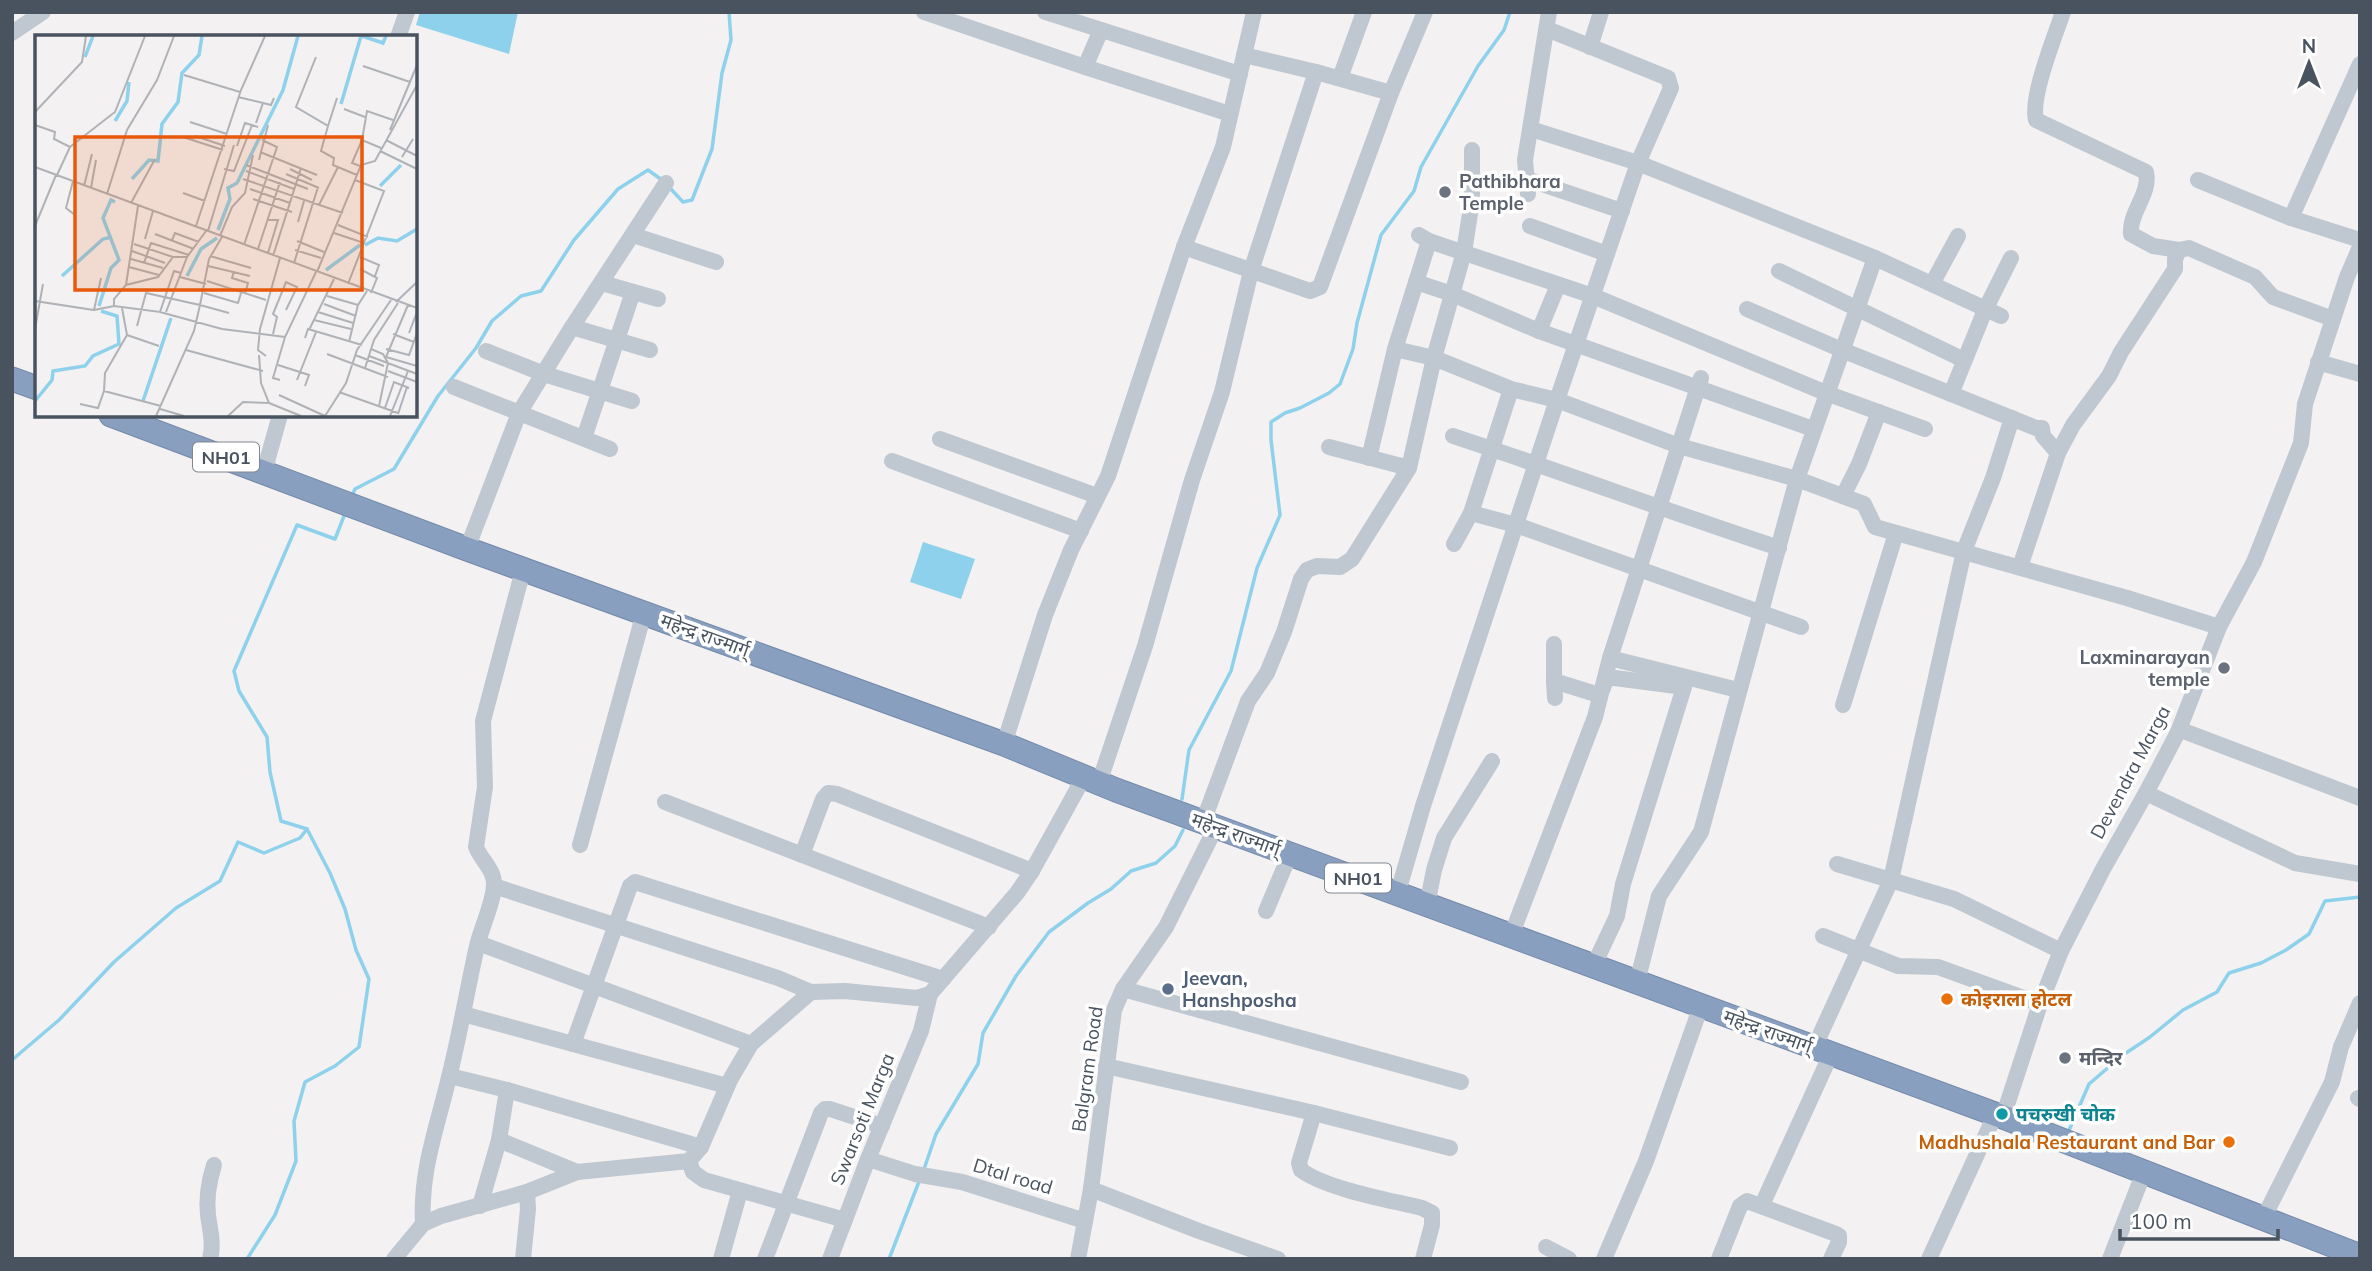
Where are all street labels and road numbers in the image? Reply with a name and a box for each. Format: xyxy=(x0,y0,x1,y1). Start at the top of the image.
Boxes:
road number: NH01 xyxy=(193,443,259,472)
street label: महेन्द्र राज्मार्ग् xyxy=(657,608,756,663)
street label: Devendra Marga xyxy=(2085,701,2175,843)
street label: महेन्द्र राज्मार्ग् xyxy=(1188,807,1287,862)
road number: NH01 xyxy=(1325,864,1391,892)
street label: महेन्द्र राज्मार्ग् xyxy=(1720,1004,1819,1059)
street label: Balgram Road xyxy=(1066,1005,1108,1133)
street label: Swarsoti Marga xyxy=(825,1050,899,1188)
street label: Dtal road xyxy=(970,1153,1056,1199)

